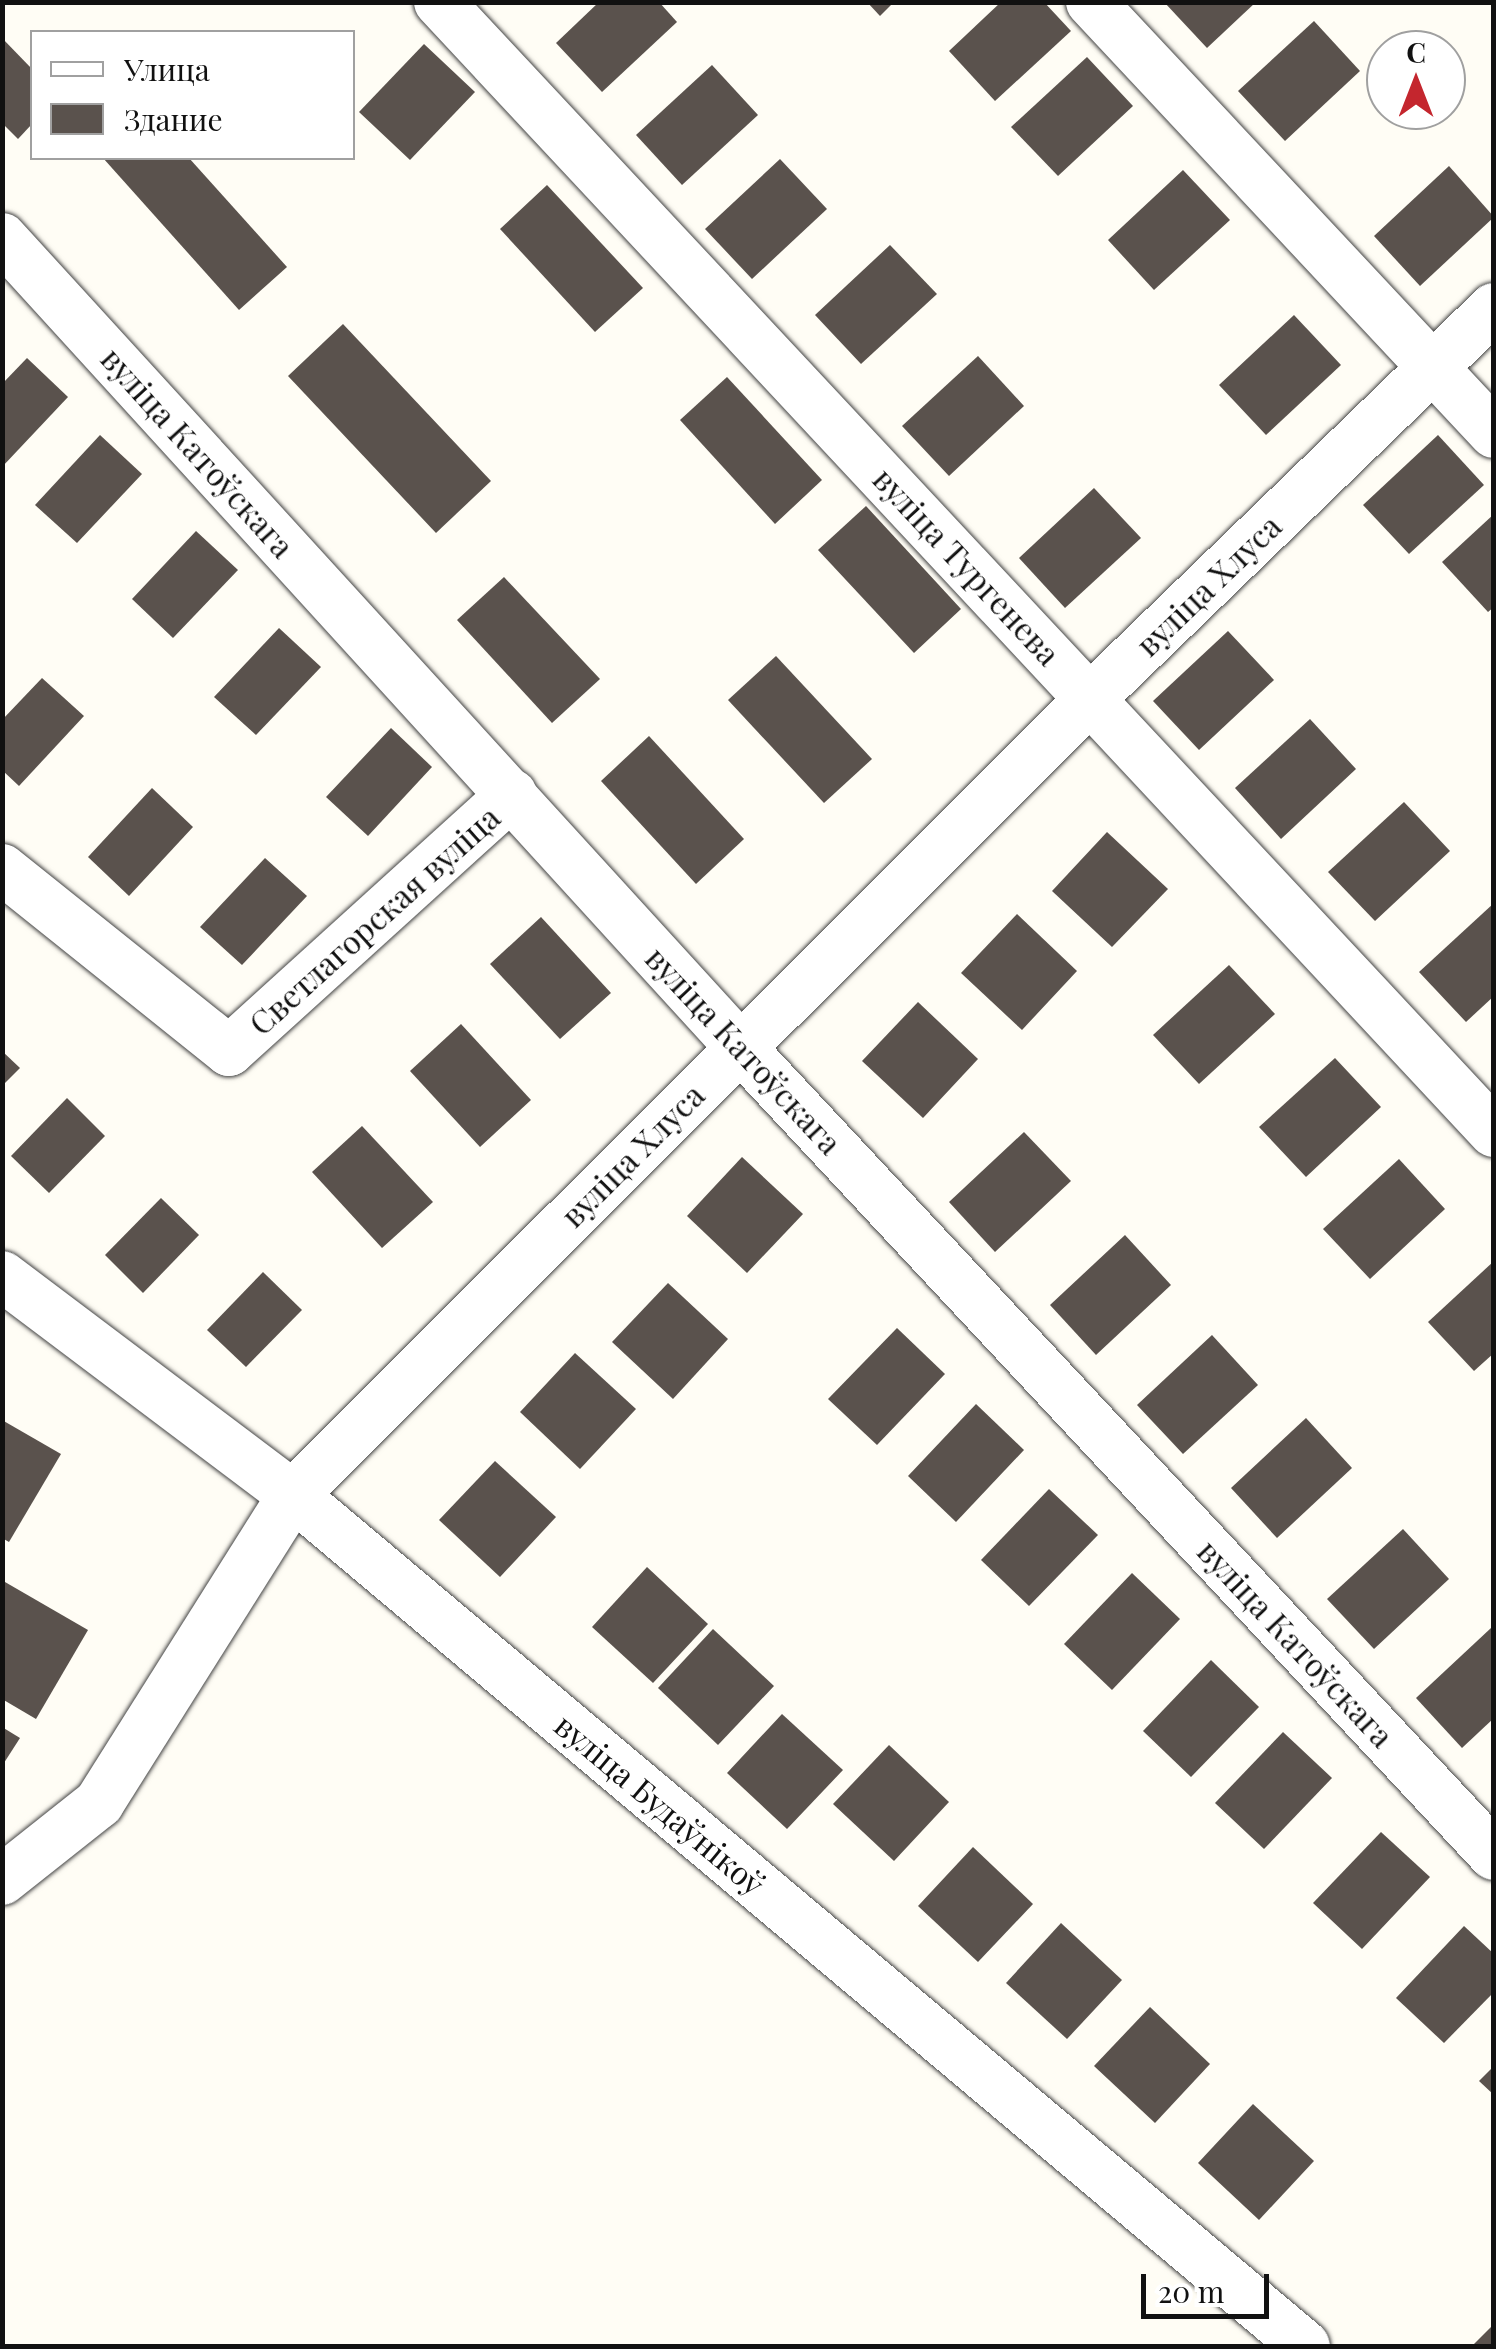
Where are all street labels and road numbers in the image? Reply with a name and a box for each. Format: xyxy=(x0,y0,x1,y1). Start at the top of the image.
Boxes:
street label: вуліца Катоўскага xyxy=(94,339,302,565)
street label: вуліца Тургенева xyxy=(866,459,1068,673)
street label: вуліца Хлуса xyxy=(1128,506,1288,664)
street label: Светлагорская вуліца xyxy=(241,798,507,1042)
street label: вуліца Катоўскага xyxy=(638,938,850,1162)
street label: вуліца Хлуса xyxy=(553,1076,711,1234)
street label: вуліца Катоўскага xyxy=(1190,1531,1402,1755)
street label: вуліца Будаўнікоў xyxy=(547,1705,773,1903)

